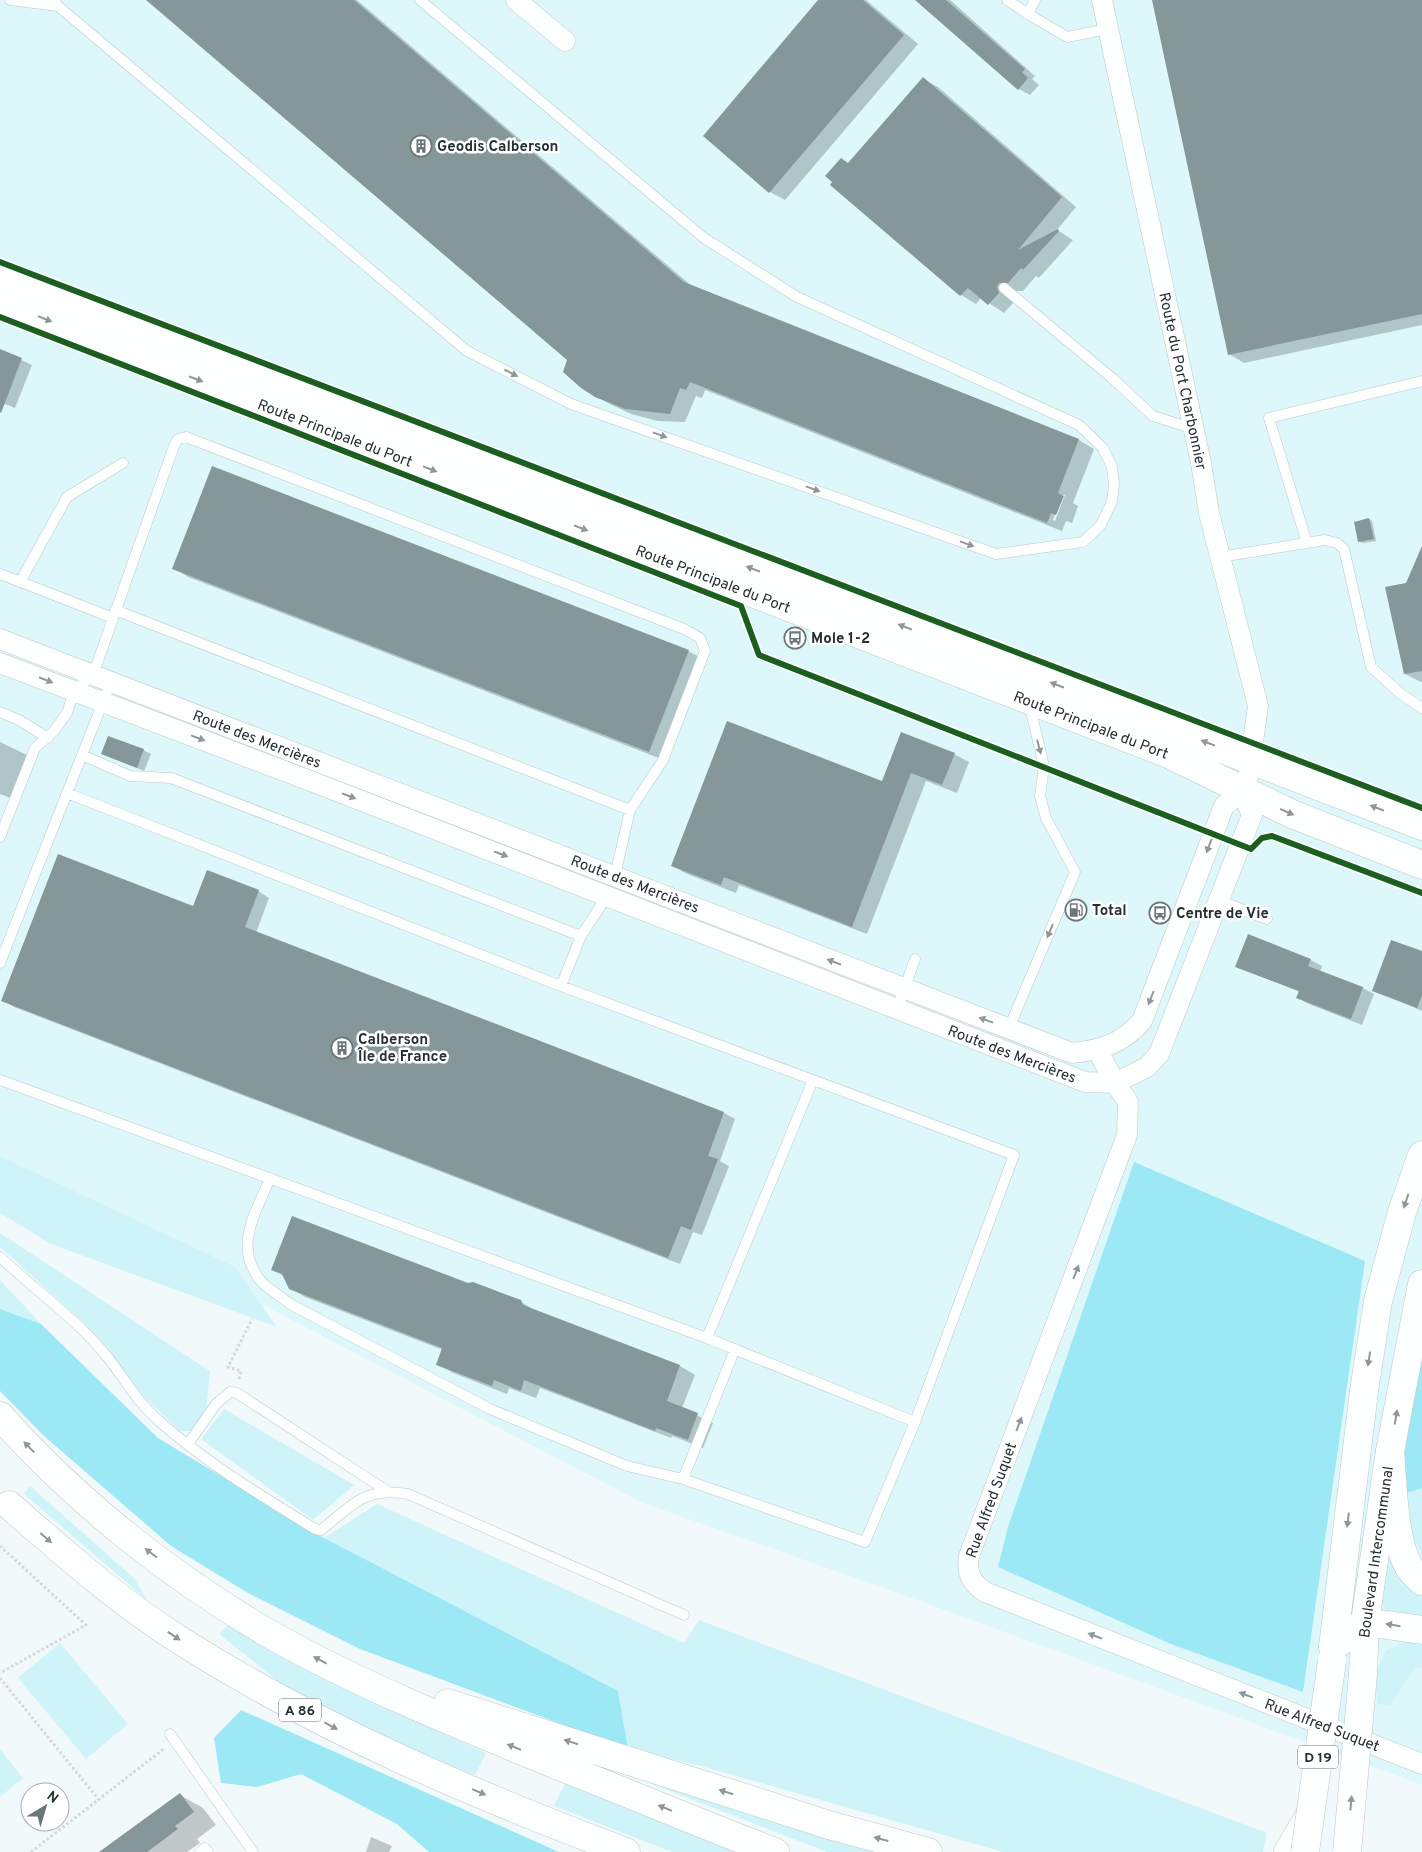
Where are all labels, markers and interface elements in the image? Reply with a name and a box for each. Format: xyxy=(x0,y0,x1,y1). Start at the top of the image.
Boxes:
building icon: Geodis Calberson xyxy=(409,134,433,158)
place label: Geodis Calberson xyxy=(437,138,559,157)
street label: Route du Port Charbonnier xyxy=(1153,291,1210,472)
one-way arrow xyxy=(38,316,52,324)
one-way arrow xyxy=(503,369,518,377)
one-way arrow xyxy=(189,376,204,383)
street label: Route Principale du Port xyxy=(254,396,415,473)
one-way arrow xyxy=(653,432,668,439)
one-way arrow xyxy=(423,465,438,473)
one-way arrow xyxy=(806,486,821,494)
one-way arrow xyxy=(574,524,589,532)
one-way arrow xyxy=(959,541,974,548)
street label: Route Principale du Port xyxy=(632,542,793,619)
one-way arrow xyxy=(745,565,760,573)
one-way arrow xyxy=(897,623,912,631)
bus stop icon: Mole 1-2 xyxy=(783,626,807,650)
place label: Mole 1-2 xyxy=(811,630,870,649)
one-way arrow xyxy=(38,677,53,684)
one-way arrow xyxy=(1049,681,1064,689)
street label: Route Principale du Port xyxy=(1010,688,1171,765)
street label: Route des Mercières xyxy=(190,707,323,774)
one-way arrow xyxy=(190,735,205,742)
one-way arrow xyxy=(1201,739,1216,746)
one-way arrow xyxy=(1036,740,1044,755)
one-way arrow xyxy=(342,792,357,800)
one-way arrow xyxy=(1369,804,1384,811)
one-way arrow xyxy=(1280,808,1294,816)
one-way arrow xyxy=(1205,839,1212,854)
one-way arrow xyxy=(494,850,509,858)
street label: Route des Mercières xyxy=(568,852,701,919)
fuel station icon: Total xyxy=(1064,898,1088,922)
bus stop icon: Centre de Vie xyxy=(1148,901,1172,925)
place label: Total xyxy=(1092,902,1127,921)
place label: Centre de Vie xyxy=(1176,905,1269,924)
one-way arrow xyxy=(1045,924,1053,938)
one-way arrow xyxy=(826,958,841,966)
one-way arrow xyxy=(1146,991,1154,1005)
one-way arrow xyxy=(978,1016,993,1023)
street label: Route des Mercières xyxy=(945,1022,1078,1089)
place label: Calberson Île de France xyxy=(357,1031,447,1067)
building icon: Calberson Île de France xyxy=(330,1036,354,1060)
one-way arrow xyxy=(1402,1193,1409,1208)
one-way arrow xyxy=(1073,1264,1080,1279)
one-way arrow xyxy=(1364,1351,1372,1367)
one-way arrow xyxy=(1392,1409,1400,1425)
one-way arrow xyxy=(1015,1417,1023,1431)
street label: Rue Alfred Suquet xyxy=(963,1440,1022,1561)
one-way arrow xyxy=(23,1441,35,1453)
street label: Boulevard Intercommunal xyxy=(1356,1465,1399,1639)
one-way arrow xyxy=(1344,1512,1352,1528)
one-way arrow xyxy=(39,1532,52,1543)
one-way arrow xyxy=(145,1548,158,1559)
one-way arrow xyxy=(1385,1621,1401,1629)
one-way arrow xyxy=(168,1632,181,1641)
one-way arrow xyxy=(1087,1632,1102,1640)
one-way arrow xyxy=(312,1656,327,1664)
one-way arrow xyxy=(1239,1691,1253,1699)
street label: Rue Alfred Suquet xyxy=(1261,1696,1382,1757)
road number: A 86 xyxy=(279,1698,321,1722)
one-way arrow xyxy=(323,1722,338,1730)
one-way arrow xyxy=(563,1738,578,1746)
one-way arrow xyxy=(507,1743,521,1751)
road number: D 19 xyxy=(1298,1745,1338,1768)
north arrow xyxy=(20,1782,70,1832)
text: N xyxy=(43,1788,61,1808)
one-way arrow xyxy=(718,1788,733,1796)
one-way arrow xyxy=(472,1789,486,1797)
one-way arrow xyxy=(1347,1795,1355,1811)
one-way arrow xyxy=(657,1804,672,1812)
one-way arrow xyxy=(874,1835,889,1843)

